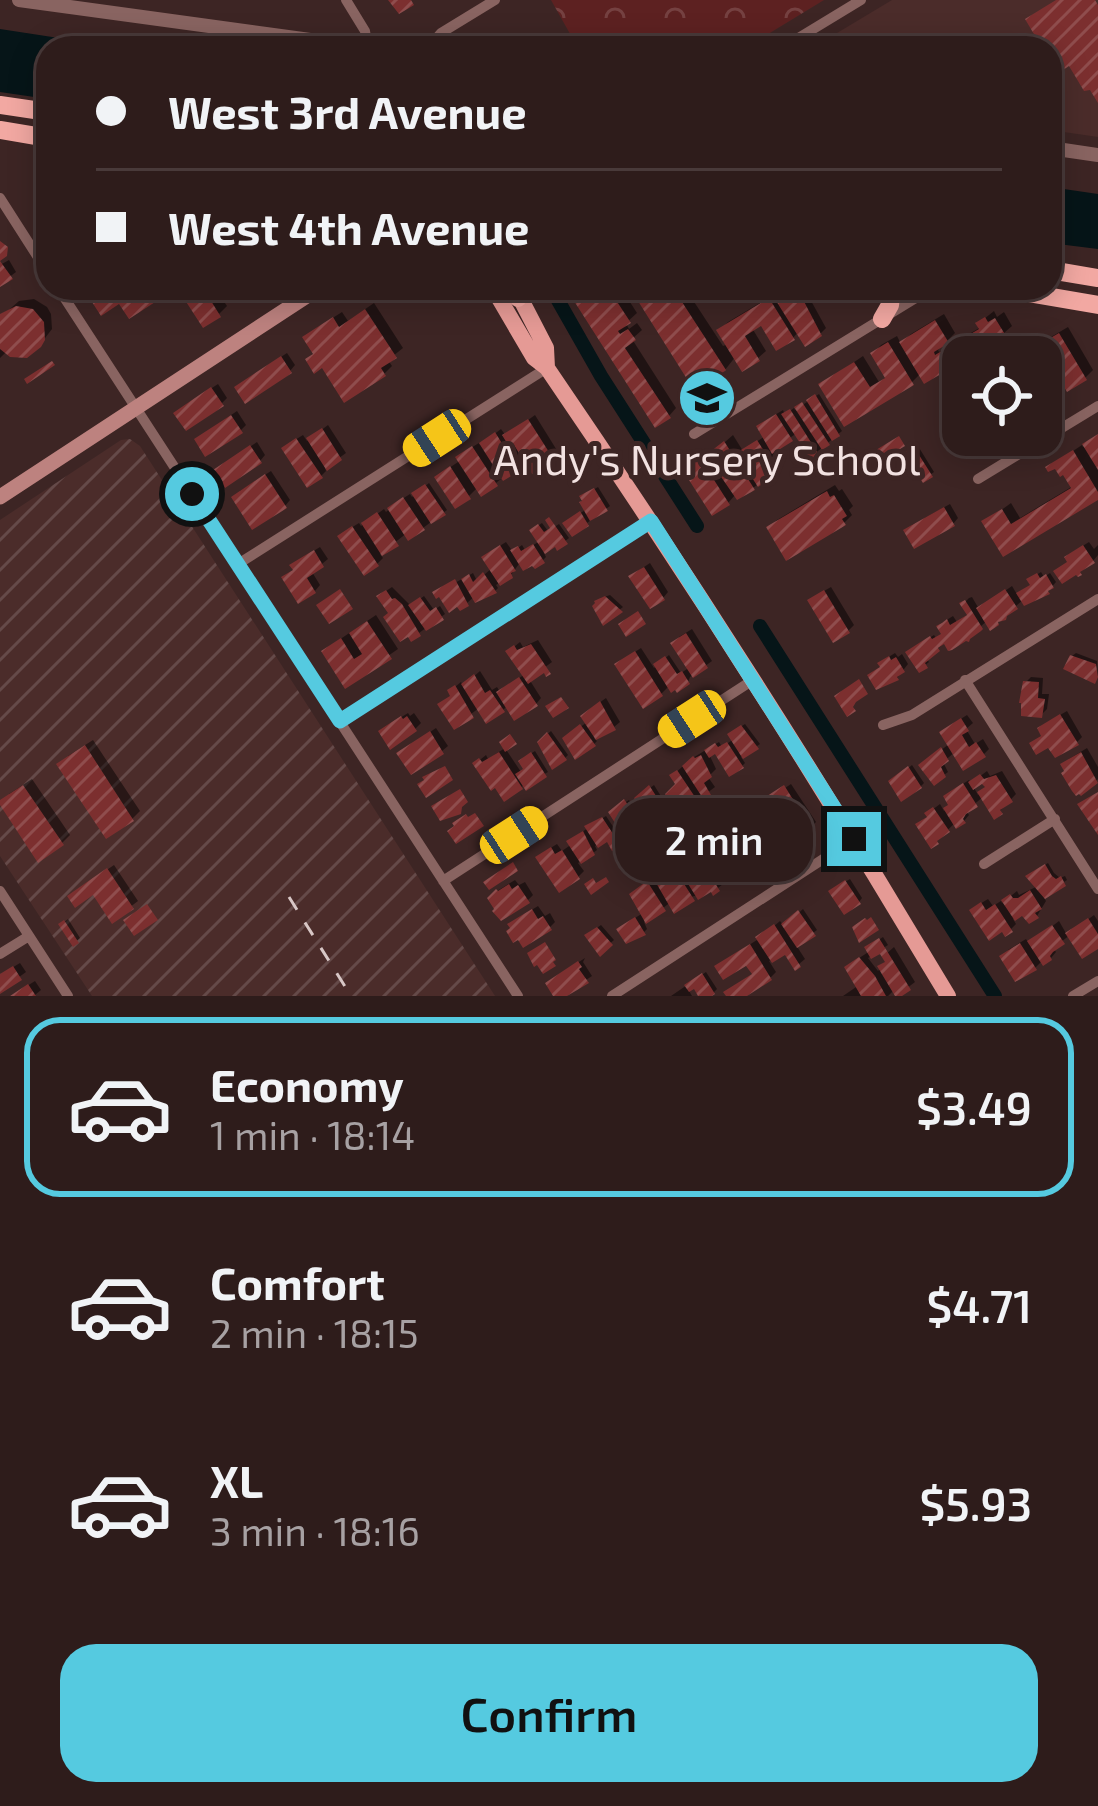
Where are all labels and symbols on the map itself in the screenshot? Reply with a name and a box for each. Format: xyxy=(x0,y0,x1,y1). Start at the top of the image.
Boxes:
school or university icon: Andy's Nursery School xyxy=(676,367,738,429)
car xyxy=(397,403,477,473)
place label: Andy's Nursery School xyxy=(494,433,921,483)
route start xyxy=(165,467,219,521)
car xyxy=(652,684,732,754)
callout: 2 min xyxy=(614,797,812,881)
car xyxy=(474,800,554,870)
route end xyxy=(827,812,881,866)

